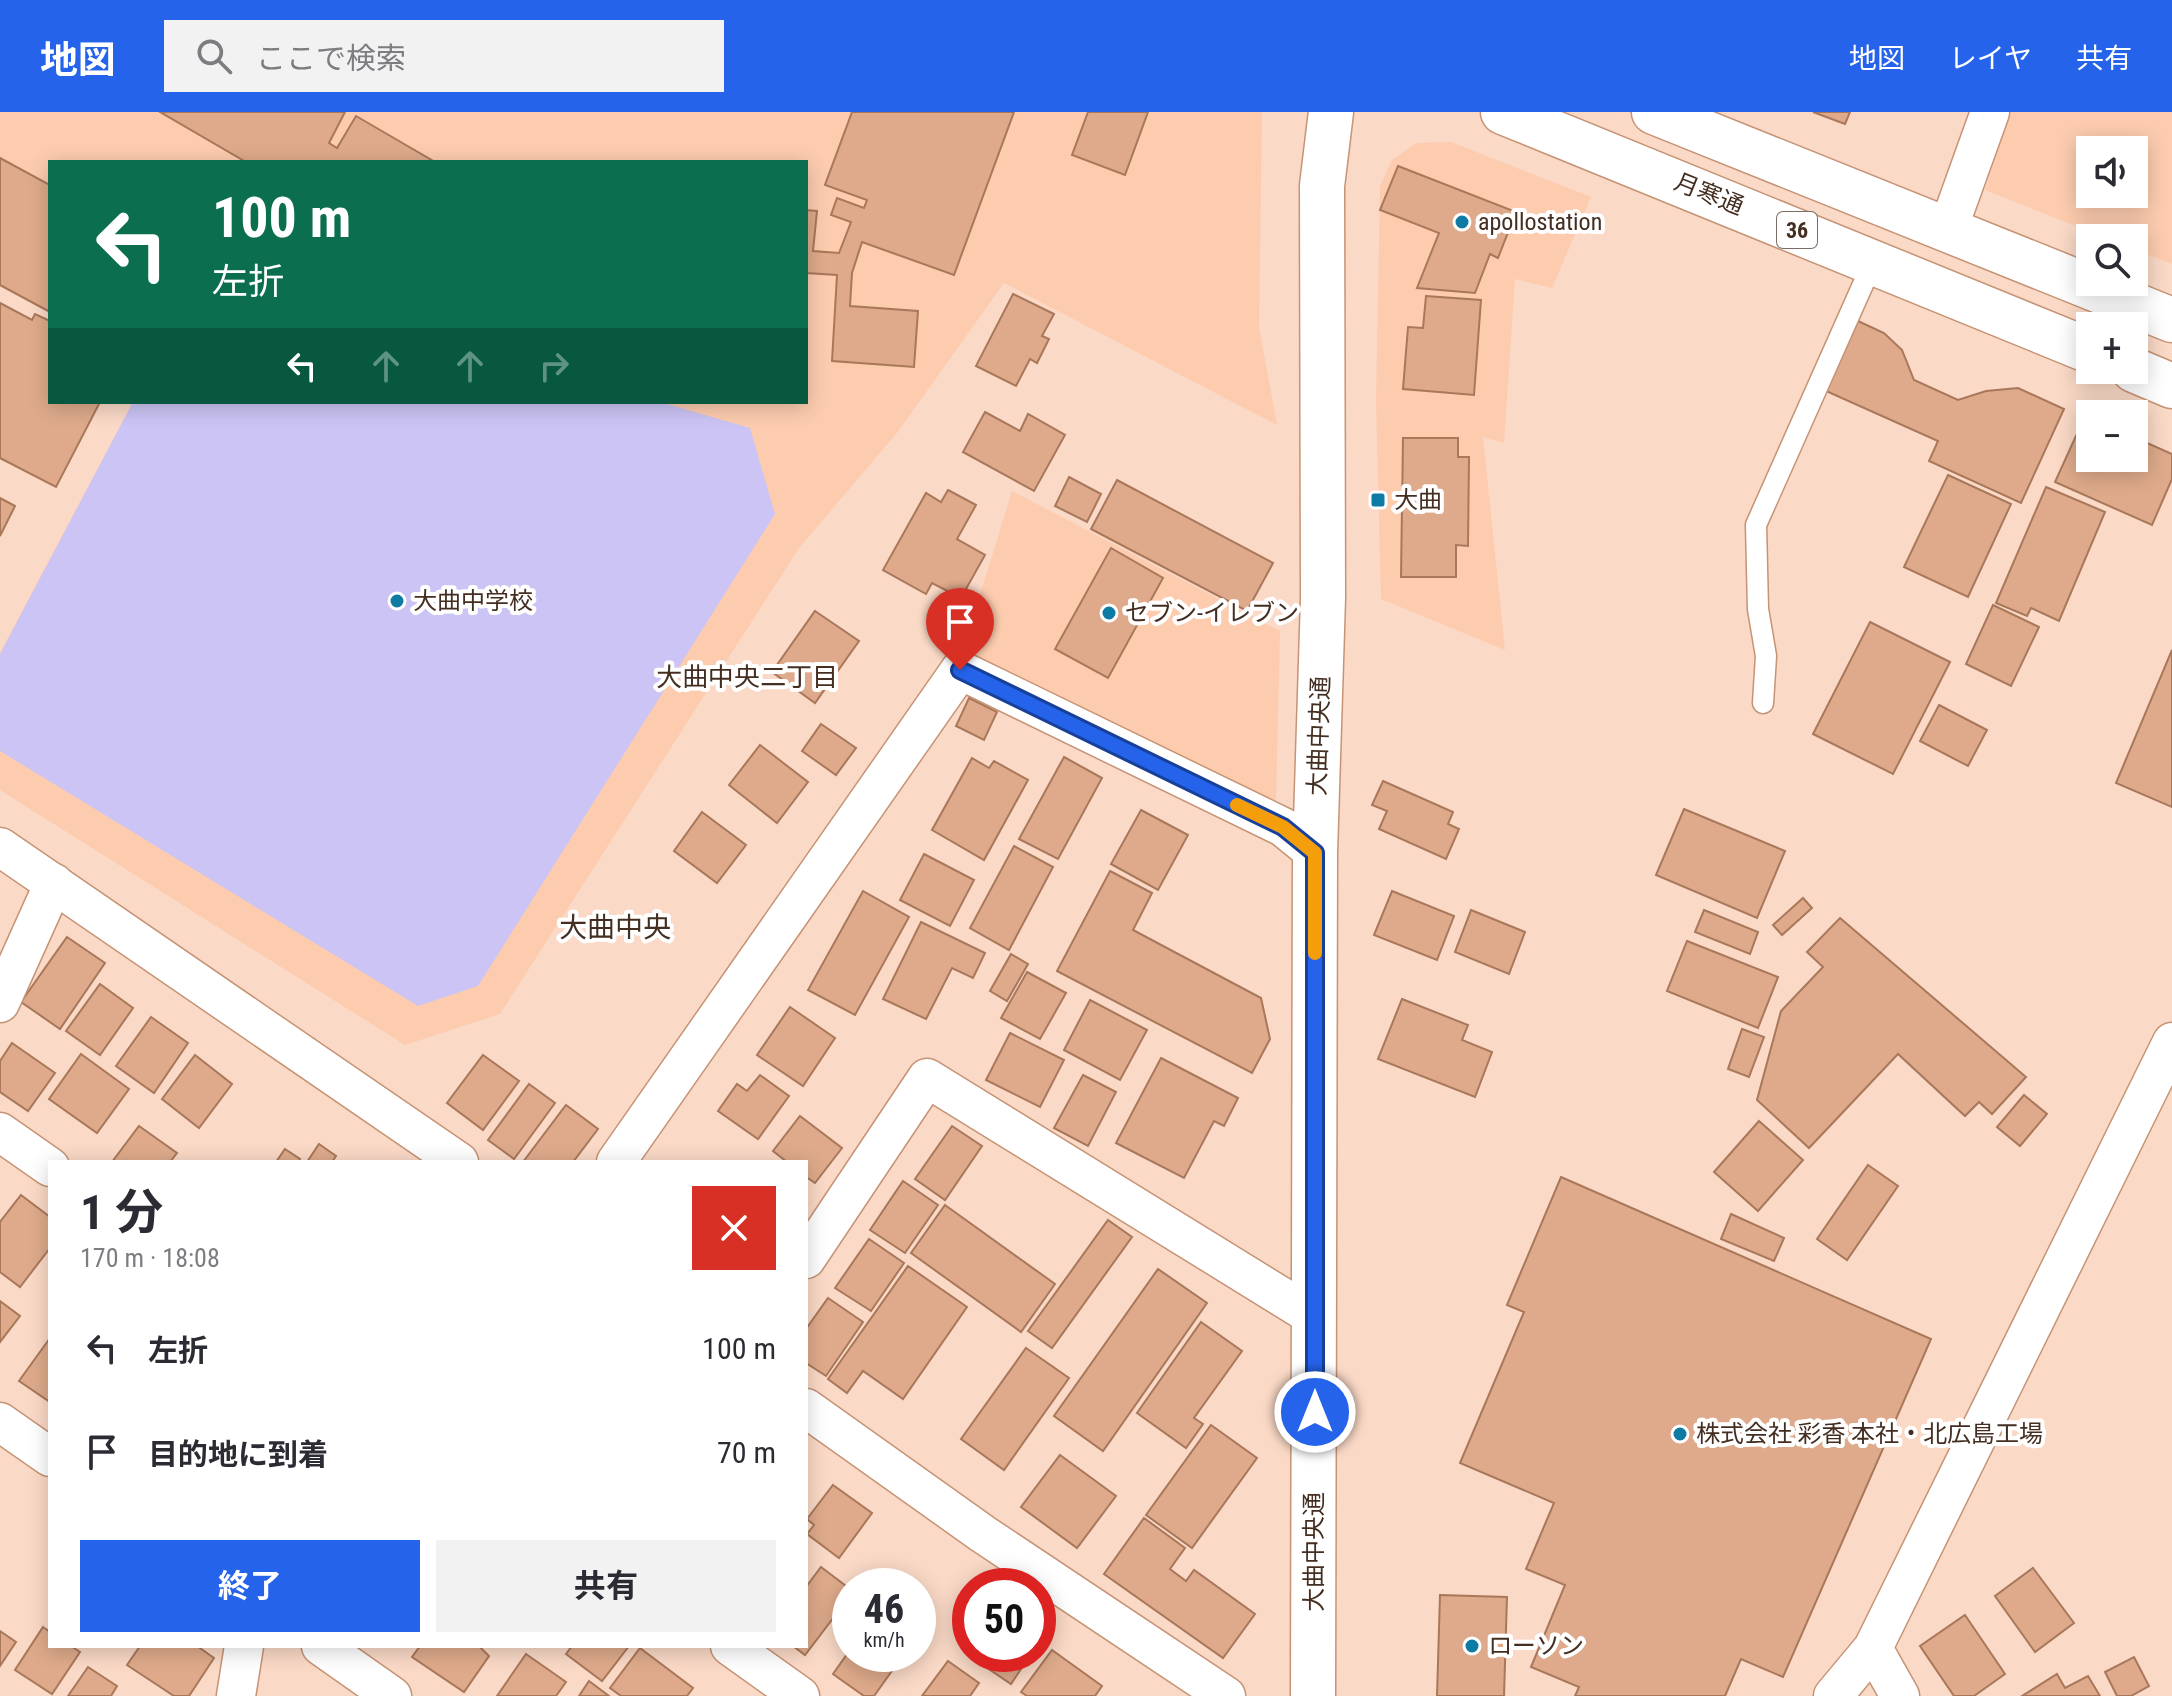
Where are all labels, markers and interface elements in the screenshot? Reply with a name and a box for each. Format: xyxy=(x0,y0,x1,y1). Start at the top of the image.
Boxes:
search box xyxy=(164,20,724,92)
icon: search xyxy=(192,34,236,78)
text: 地図 xyxy=(40,38,116,82)
text: ここで検索 xyxy=(256,41,406,76)
text: 地図 xyxy=(1849,42,1905,75)
text: レイヤ xyxy=(1949,42,2032,75)
text: 共有 xyxy=(2076,42,2132,75)
map controls xyxy=(2076,136,2148,472)
button: sound xyxy=(2076,136,2148,208)
street label: 月寒通 xyxy=(1670,168,1748,220)
text: 100 m xyxy=(212,185,351,251)
icon: left xyxy=(80,192,184,296)
place label: apollostation xyxy=(1478,208,1602,236)
road number: 36 xyxy=(1777,212,1817,248)
marker: apollostation xyxy=(1453,213,1471,231)
button: search xyxy=(2076,224,2148,296)
text: 左折 xyxy=(212,261,284,303)
button: + xyxy=(2076,312,2148,384)
icon: left xyxy=(280,344,324,388)
icon: ahead xyxy=(364,344,408,388)
icon: ahead xyxy=(448,344,492,388)
icon: right xyxy=(532,344,576,388)
button: − xyxy=(2076,400,2148,472)
place label: 大曲 xyxy=(1394,486,1442,514)
marker: 大曲 xyxy=(1369,491,1387,509)
place label: 大曲中学校 xyxy=(413,587,533,615)
pin xyxy=(926,588,994,670)
marker: 大曲中学校 xyxy=(388,592,406,610)
place label: セブン-イレブン xyxy=(1125,599,1299,627)
icon: arrive xyxy=(938,600,982,644)
marker: セブン-イレブン xyxy=(1100,604,1118,622)
district label: 大曲中央二丁目 xyxy=(656,662,838,692)
street label: 大曲中央通 xyxy=(1303,676,1335,796)
district label: 大曲中央 xyxy=(559,911,671,944)
text: 1 分 xyxy=(80,1184,163,1241)
button: close xyxy=(692,1186,776,1270)
text: 170 m · 18:08 xyxy=(80,1243,220,1273)
icon: left xyxy=(80,1326,124,1370)
text: 100 m xyxy=(702,1331,776,1366)
text: 左折 xyxy=(148,1333,208,1368)
position arrow xyxy=(1273,1370,1357,1454)
place label: 株式会社 彩香 本社・北広島工場 xyxy=(1696,1420,2043,1448)
marker: 株式会社 彩香 本社・北広島工場 xyxy=(1671,1425,1689,1443)
icon: arrive xyxy=(80,1430,124,1474)
text: 70 m xyxy=(717,1435,776,1470)
text: 目的地に到着 xyxy=(148,1437,328,1472)
street label: 大曲中央通 xyxy=(1300,1492,1328,1612)
button: 終了 xyxy=(80,1540,420,1632)
button: 共有 xyxy=(436,1540,776,1632)
speed limit sign: 50 xyxy=(952,1568,1056,1672)
text: 46 xyxy=(864,1586,904,1633)
text: km/h xyxy=(863,1628,905,1652)
place label: ローソン xyxy=(1488,1632,1584,1660)
marker: ローソン xyxy=(1463,1637,1481,1655)

